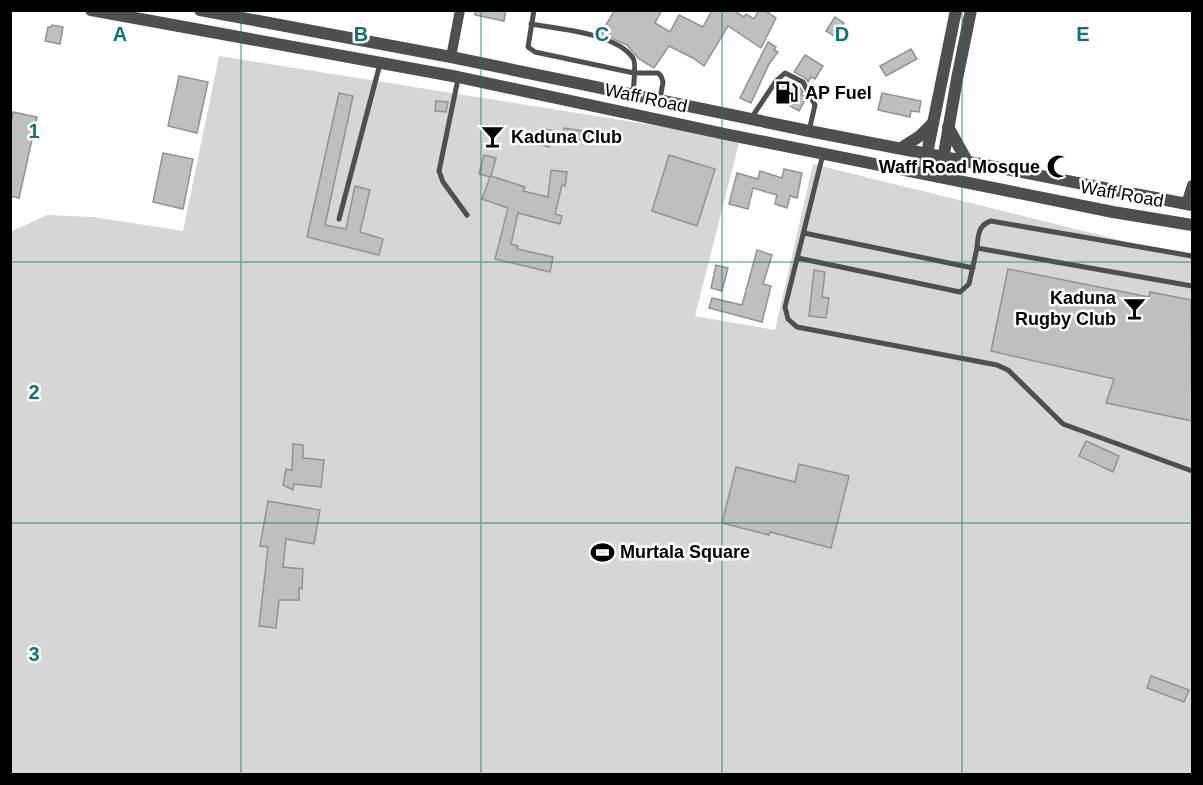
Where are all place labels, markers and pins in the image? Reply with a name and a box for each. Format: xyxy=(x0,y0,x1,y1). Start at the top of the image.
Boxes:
fuel station icon: AP Fuel xyxy=(774,80,800,106)
place label: AP Fuel xyxy=(805,83,872,103)
bar icon: Kaduna Club xyxy=(480,124,506,150)
place label: Kaduna Club xyxy=(511,127,622,147)
mosque icon: Waff Road Mosque xyxy=(1045,154,1071,180)
place label: Waff Road Mosque xyxy=(879,157,1040,177)
place label: Kaduna Rugby Club xyxy=(1015,288,1117,329)
bar icon: Kaduna Rugby Club xyxy=(1121,295,1147,321)
sports icon: Murtala Square xyxy=(589,539,615,565)
place label: Murtala Square xyxy=(620,542,750,562)

